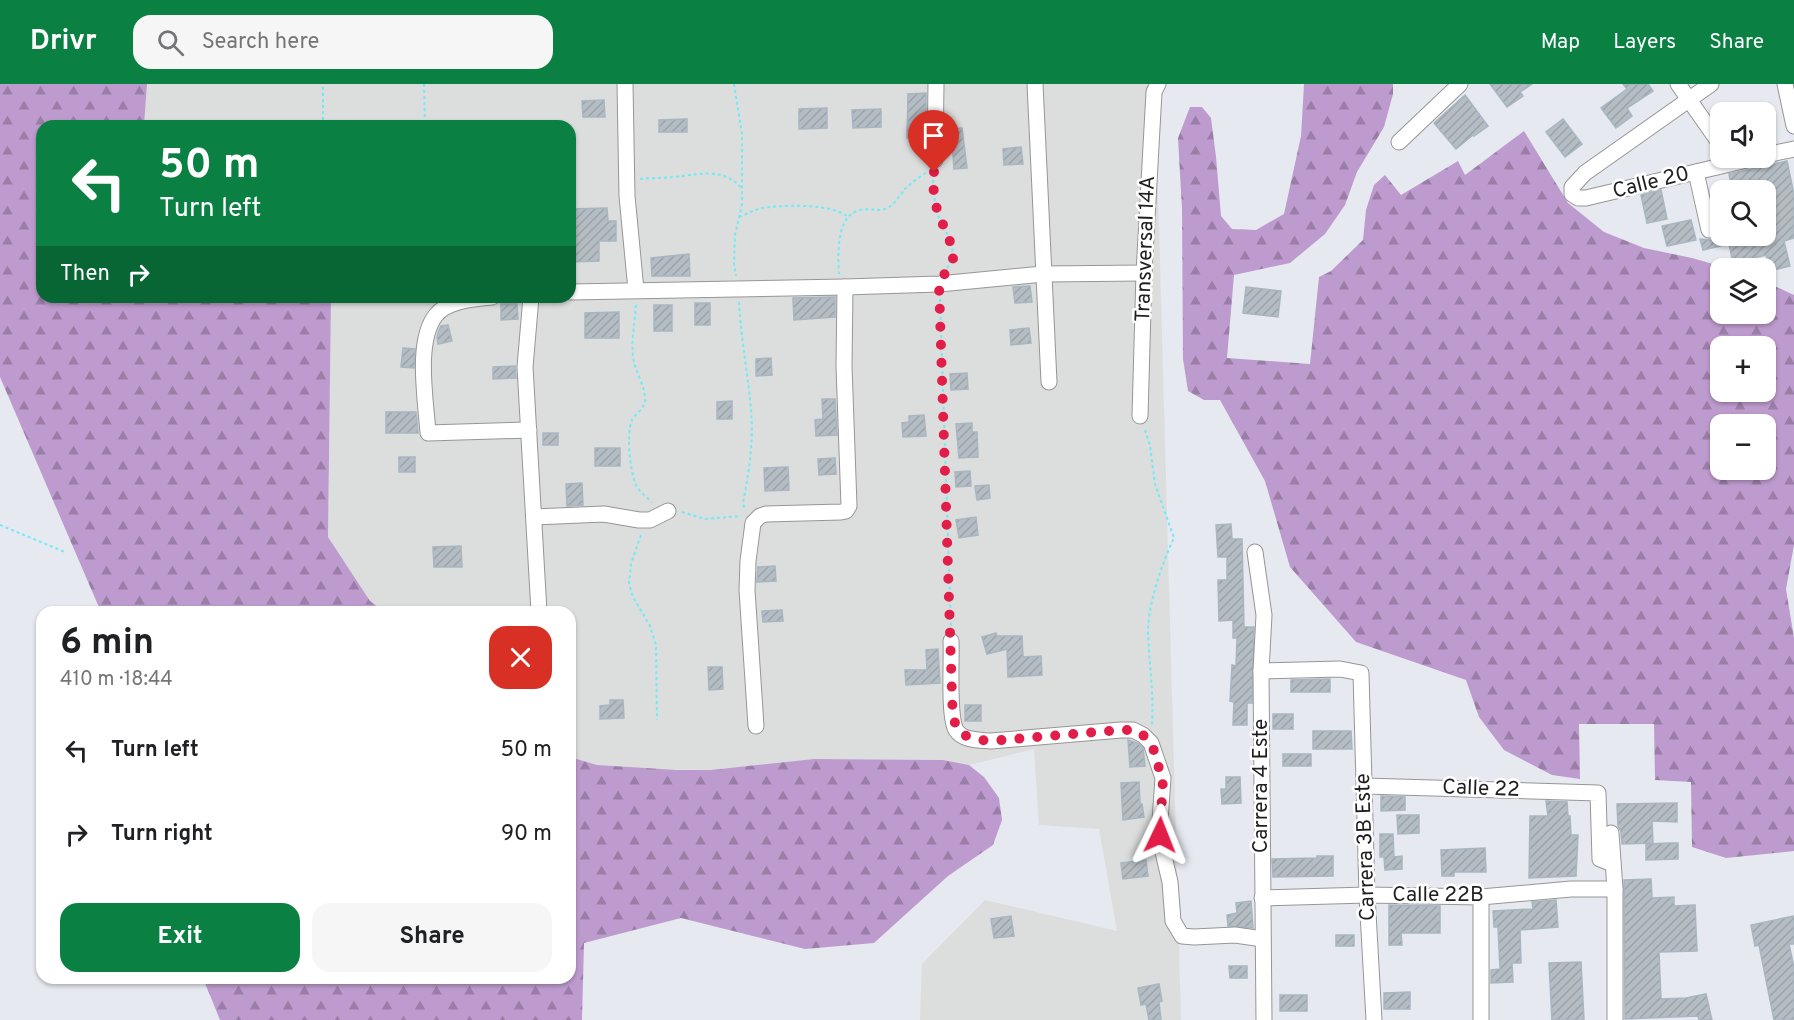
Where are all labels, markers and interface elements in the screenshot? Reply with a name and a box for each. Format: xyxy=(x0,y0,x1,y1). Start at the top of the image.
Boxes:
search box xyxy=(133,15,553,69)
text: Drivr xyxy=(30,24,97,60)
icon: search xyxy=(154,26,187,59)
text: Search here xyxy=(202,29,319,56)
text: Map xyxy=(1541,29,1580,56)
text: Layers xyxy=(1613,29,1676,56)
text: Share xyxy=(1709,29,1764,56)
map controls xyxy=(1710,102,1776,480)
button: sound xyxy=(1710,102,1776,168)
pin xyxy=(908,110,959,172)
icon: arrive xyxy=(917,119,950,152)
text: 50 m xyxy=(159,140,260,193)
icon: left xyxy=(60,144,138,222)
street label: Calle 20 xyxy=(1610,160,1692,206)
street label: Transversal 14A xyxy=(1130,175,1162,323)
button: search xyxy=(1710,180,1776,246)
text: Turn left xyxy=(159,192,261,226)
icon: right xyxy=(122,258,155,291)
button: layers xyxy=(1710,258,1776,324)
text: Then xyxy=(60,261,110,288)
button: + xyxy=(1710,336,1776,402)
button: − xyxy=(1710,414,1776,480)
text: 6 min xyxy=(60,621,154,667)
button: close xyxy=(489,626,552,689)
text: 410 m · 18:44 xyxy=(60,667,173,693)
street label: Carrera 4 Este xyxy=(1248,719,1275,853)
icon: left xyxy=(60,734,93,767)
text: Turn left xyxy=(111,737,199,764)
text: 50 m xyxy=(500,737,552,764)
street label: Carrera 3B Este xyxy=(1350,773,1382,921)
street label: Calle 22 xyxy=(1442,774,1520,804)
position arrow xyxy=(1128,803,1192,867)
icon: right xyxy=(60,818,93,851)
text: Turn right xyxy=(111,821,213,848)
text: 90 m xyxy=(501,821,552,848)
street label: Calle 22B xyxy=(1392,882,1484,909)
button: Exit xyxy=(60,903,300,972)
button: Share xyxy=(312,903,552,972)

